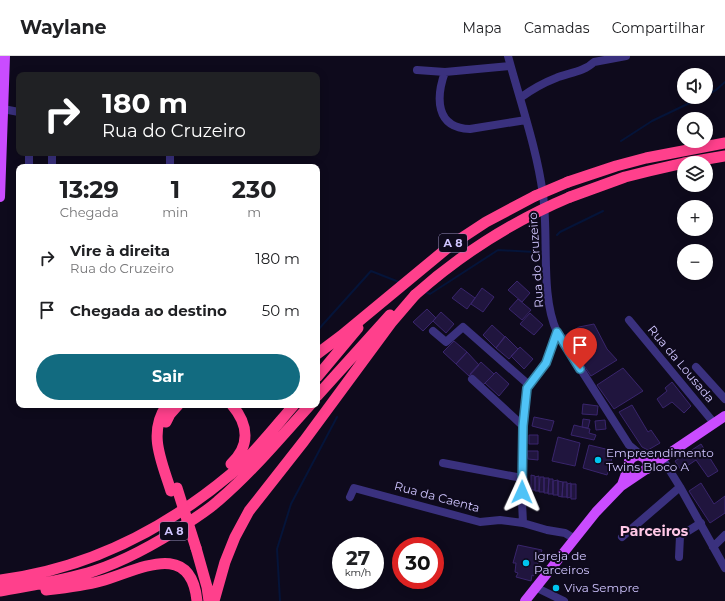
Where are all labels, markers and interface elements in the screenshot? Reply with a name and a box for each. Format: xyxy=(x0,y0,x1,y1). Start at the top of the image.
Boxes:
text: Waylane xyxy=(20,16,107,39)
text: Mapa xyxy=(463,19,502,37)
text: Camadas xyxy=(524,19,590,37)
text: Compartilhar xyxy=(612,19,705,37)
map controls xyxy=(677,68,713,280)
button: sound xyxy=(677,68,713,104)
text: 180 m xyxy=(102,86,188,120)
icon: right xyxy=(36,88,88,140)
button: search xyxy=(677,112,713,148)
text: Rua do Cruzeiro xyxy=(102,120,246,142)
button: layers xyxy=(677,156,713,192)
text: 13:29 xyxy=(59,175,119,204)
text: 1 xyxy=(171,175,180,204)
text: 230 xyxy=(232,175,277,204)
button: + xyxy=(677,200,713,236)
text: Chegada xyxy=(60,204,119,220)
text: min xyxy=(162,204,188,220)
text: m xyxy=(247,204,261,220)
street label: Rua do Cruzeiro xyxy=(525,212,546,308)
road number: A 8 xyxy=(439,234,467,252)
text: Vire à direita xyxy=(70,241,170,260)
button: − xyxy=(677,244,713,280)
icon: right xyxy=(36,247,58,269)
text: 180 m xyxy=(255,249,300,268)
text: Rua do Cruzeiro xyxy=(70,260,174,276)
icon: arrive xyxy=(36,299,58,321)
text: Chegada ao destino xyxy=(70,301,227,320)
text: 50 m xyxy=(262,301,300,320)
street label: Rua da Lousada xyxy=(645,322,718,405)
pin xyxy=(563,328,597,369)
icon: arrive xyxy=(569,334,591,356)
button: Sair xyxy=(36,354,300,400)
place label: Empreendimento Twins Bloco A xyxy=(606,445,714,474)
marker: Empreendimento Twins Bloco A xyxy=(593,455,603,465)
position arrow xyxy=(501,471,543,513)
street label: Rua da Caenta xyxy=(393,478,482,515)
road number: A 8 xyxy=(160,522,188,540)
district label: Parceiros xyxy=(620,522,689,540)
speed limit sign: 30 xyxy=(392,537,444,589)
text: 27 xyxy=(346,546,370,570)
place label: Igreja de Parceiros xyxy=(534,548,589,577)
marker: Igreja de Parceiros xyxy=(521,558,531,568)
text: km/h xyxy=(345,566,371,579)
place label: Viva Sempre xyxy=(564,580,639,595)
marker: Viva Sempre xyxy=(551,583,561,593)

